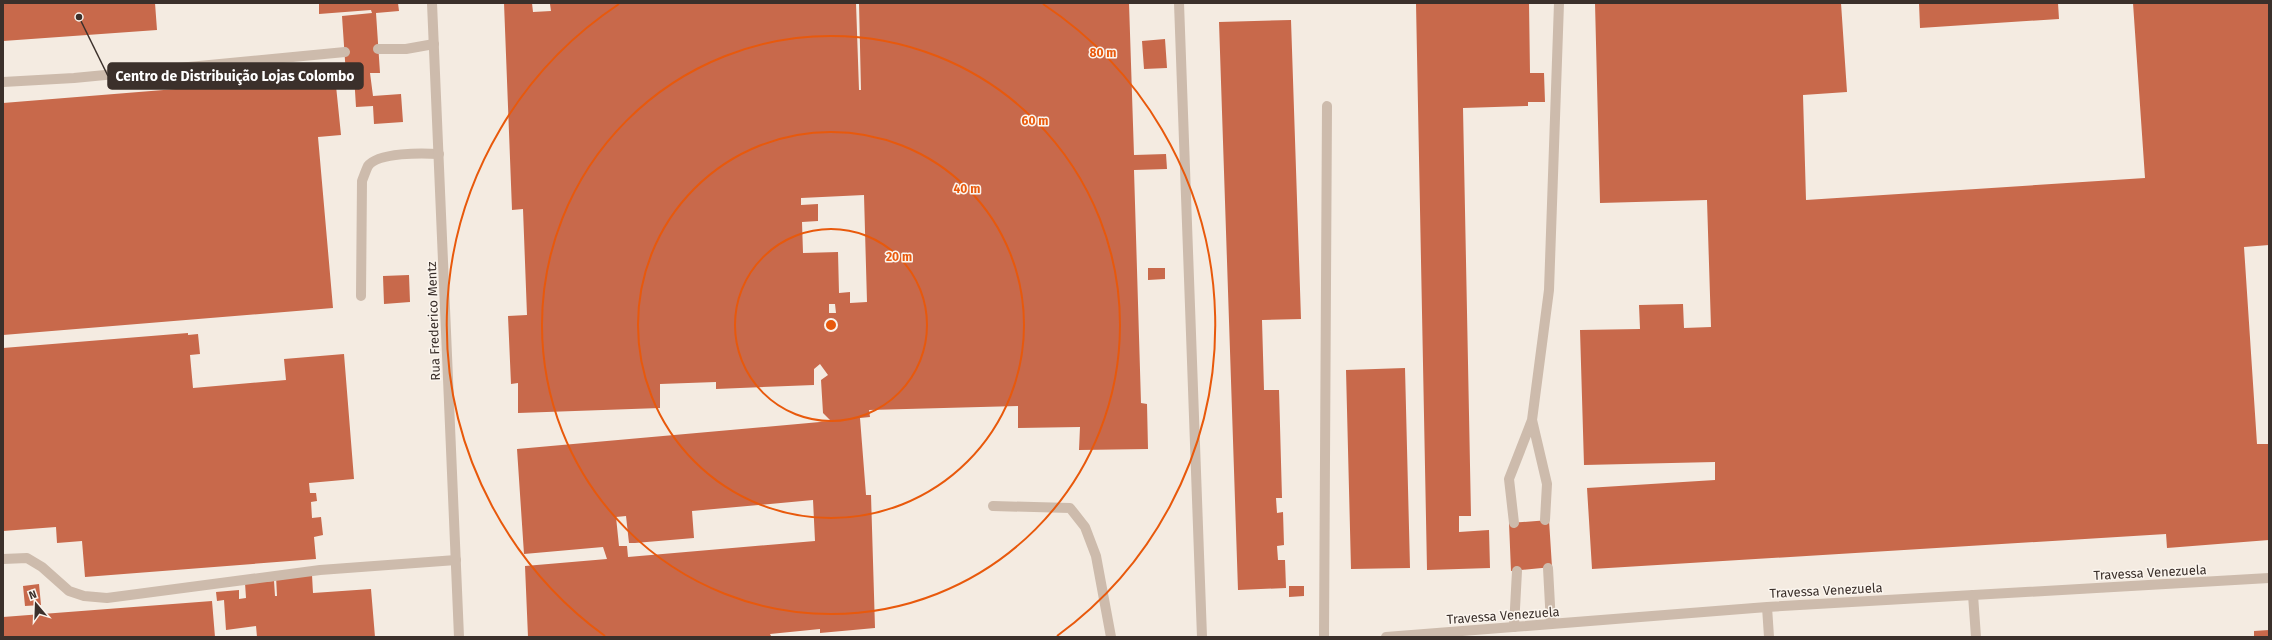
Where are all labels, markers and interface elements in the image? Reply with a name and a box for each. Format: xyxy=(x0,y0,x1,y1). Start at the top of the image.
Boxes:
text: 80 m xyxy=(1090,46,1116,60)
callout: Centro de Distribuição Lojas Colombo xyxy=(108,63,363,89)
text: Centro de Distribuição Lojas Colombo xyxy=(115,68,355,86)
text: 60 m xyxy=(1022,114,1048,128)
text: 40 m xyxy=(954,182,980,196)
text: 20 m xyxy=(886,250,912,264)
street label: Rua Frederico Mentz xyxy=(424,261,443,381)
centre of rings xyxy=(824,318,838,332)
street label: Travessa Venezuela xyxy=(2093,562,2207,583)
street label: Travessa Venezuela xyxy=(1769,580,1883,601)
north arrow xyxy=(16,584,56,624)
text: N xyxy=(27,588,38,602)
street label: Travessa Venezuela xyxy=(1446,604,1560,627)

